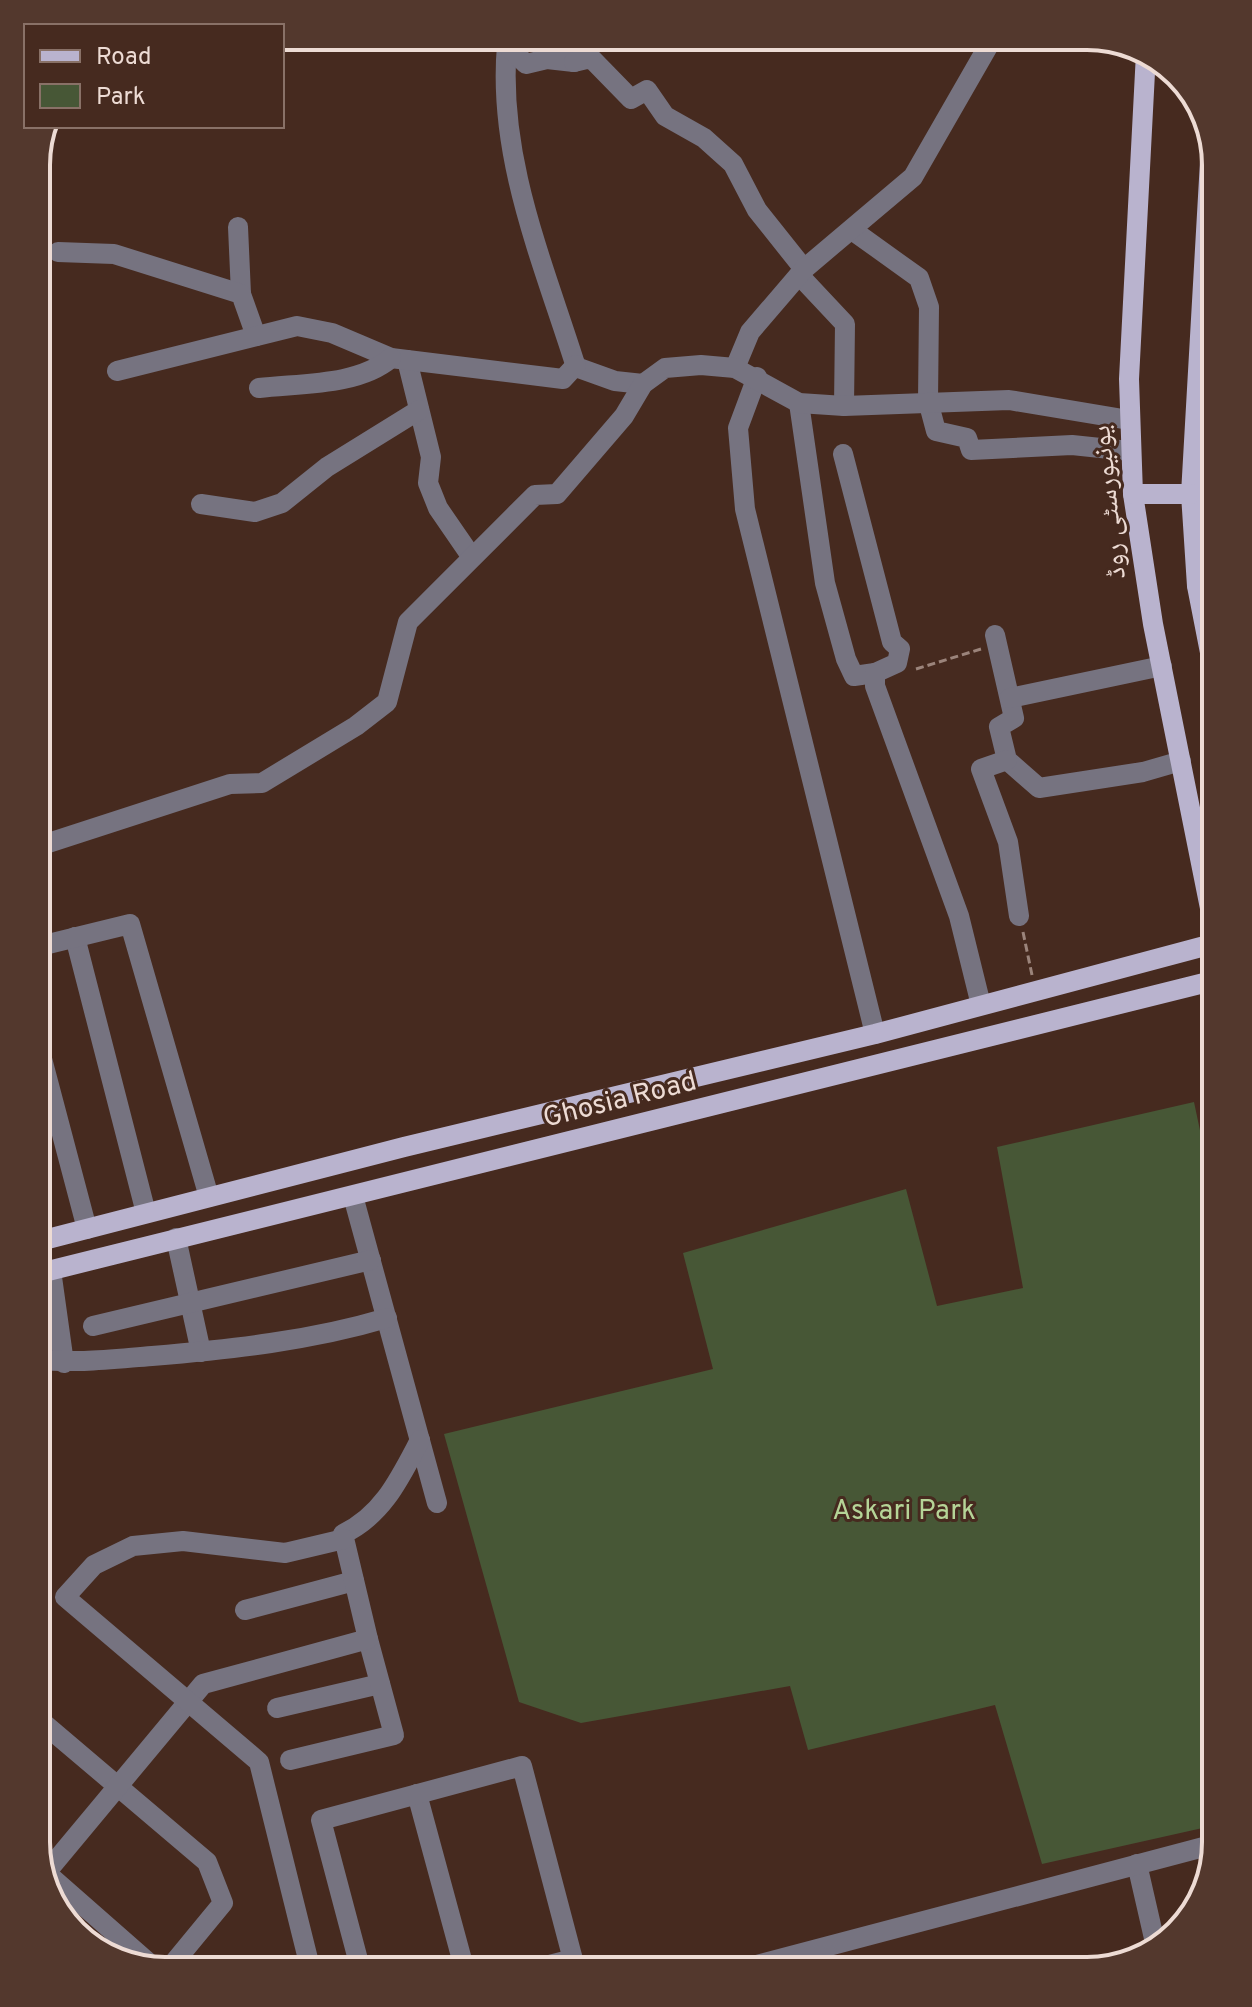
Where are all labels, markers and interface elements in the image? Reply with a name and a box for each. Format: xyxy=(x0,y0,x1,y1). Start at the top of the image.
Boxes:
legend xyxy=(24,24,284,128)
text: Road xyxy=(96,43,152,73)
text: Park xyxy=(96,83,146,113)
street label: یونیورسٹی روڈ xyxy=(1084,423,1136,581)
street label: Ghosia Road xyxy=(539,1065,701,1137)
park label: Askari Park xyxy=(832,1494,976,1530)

